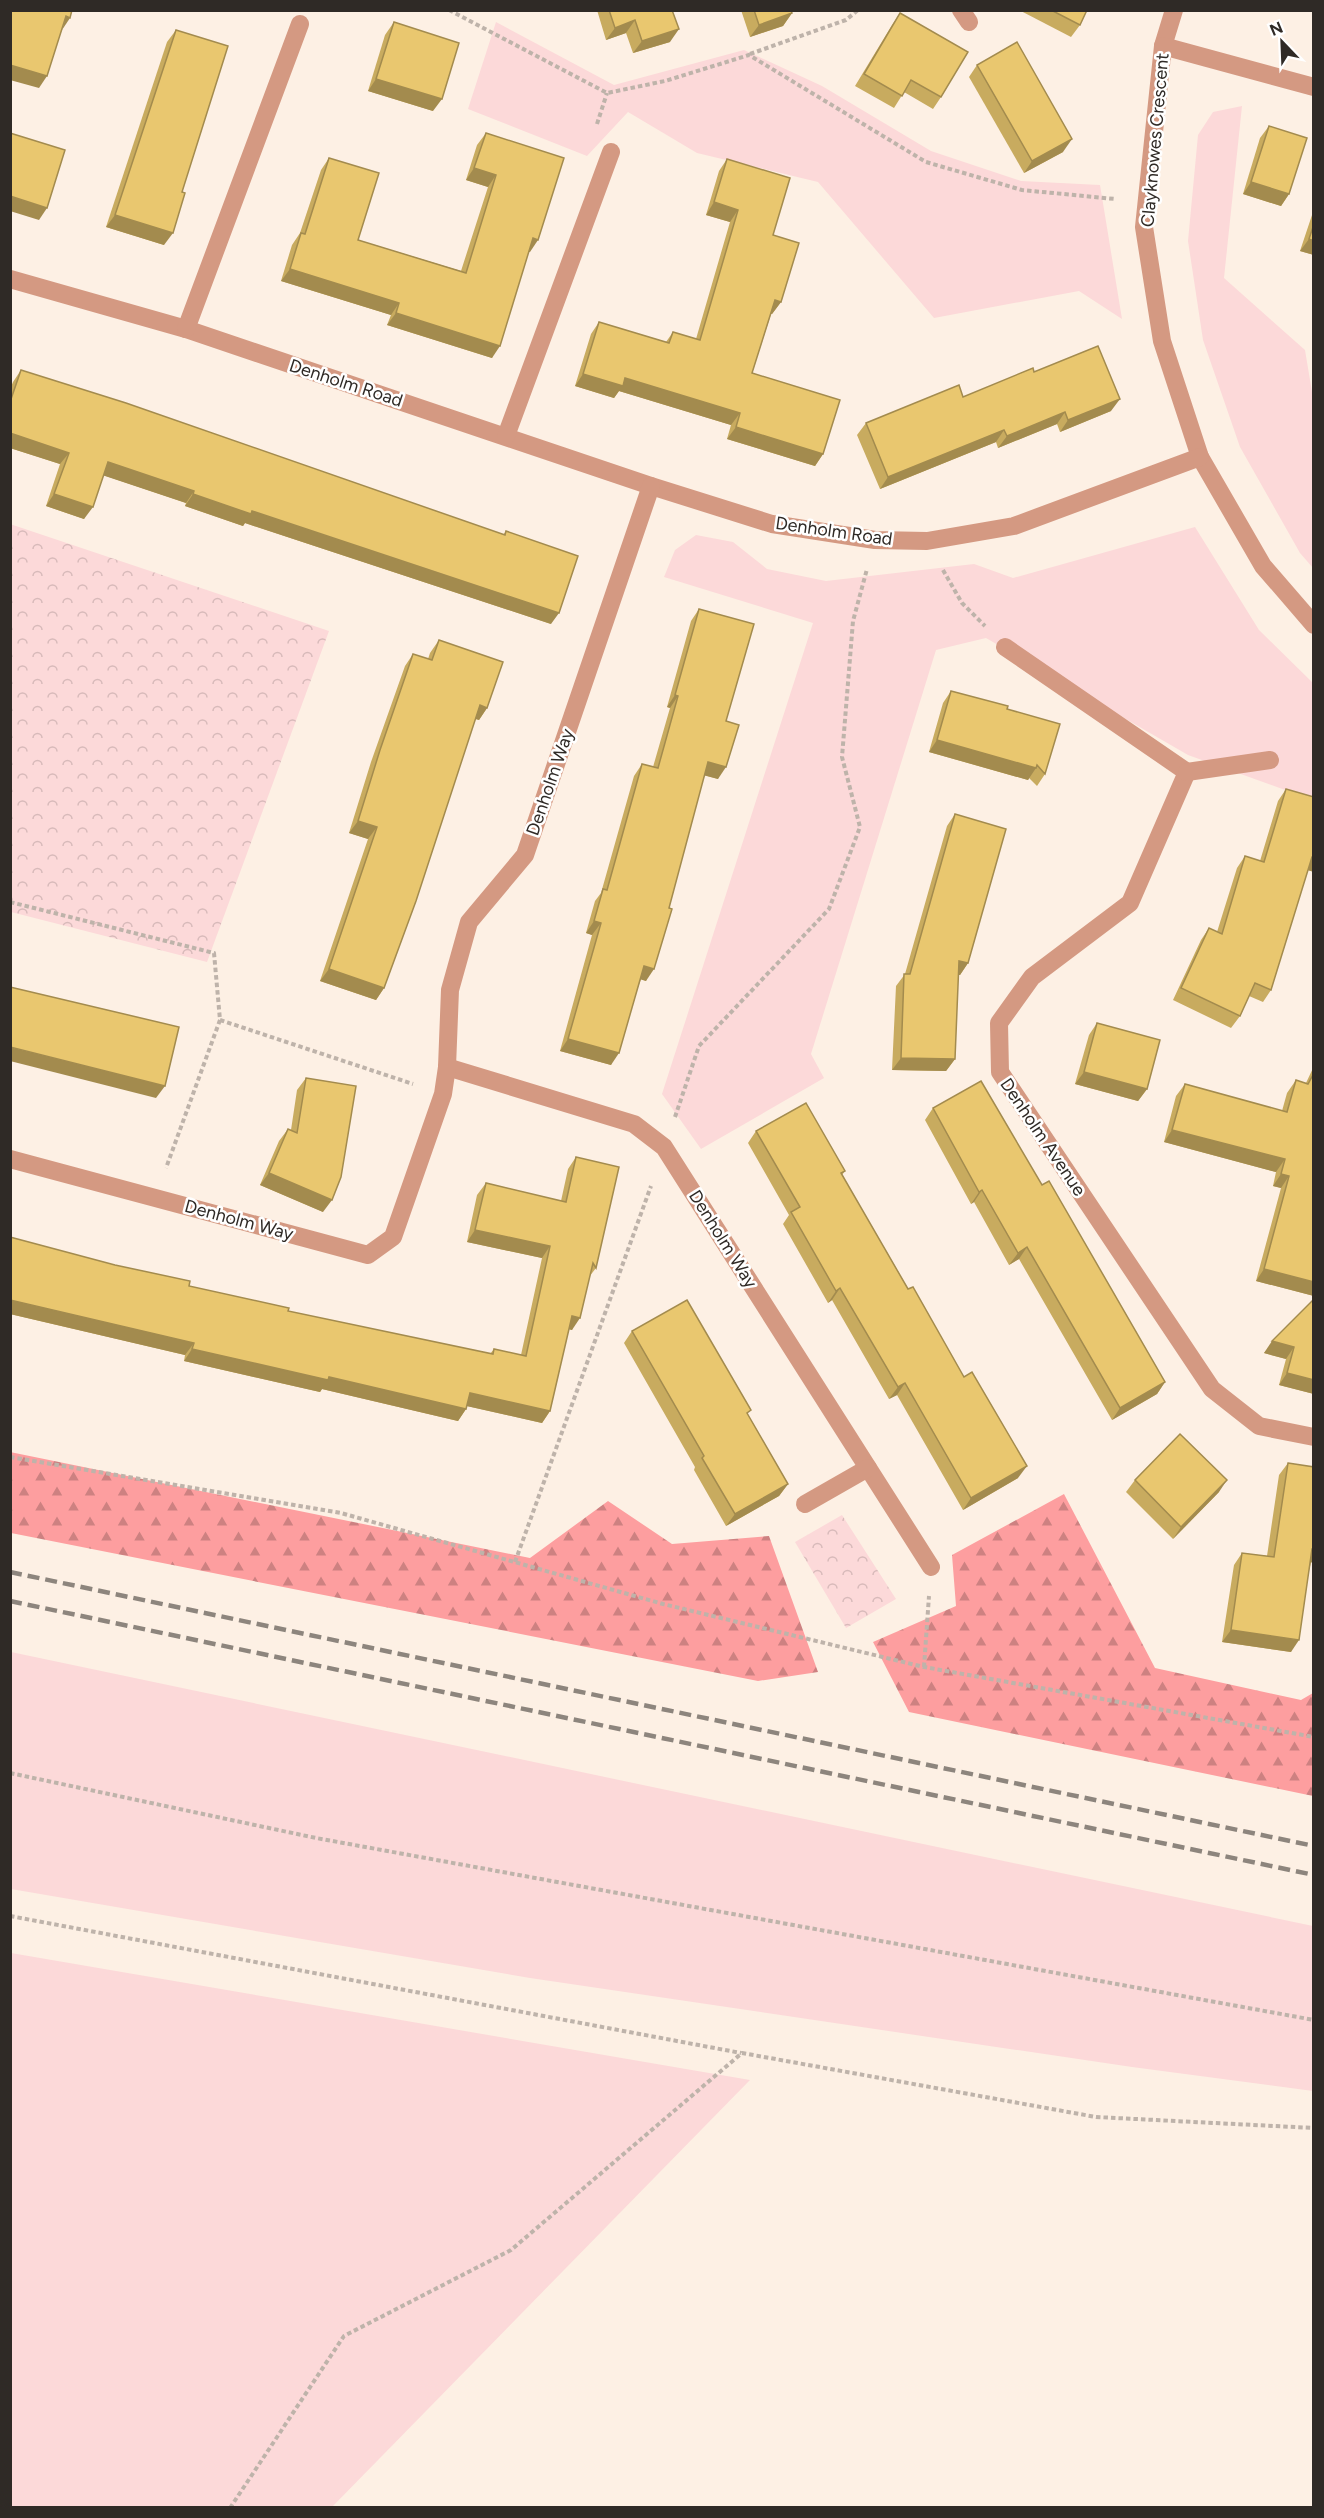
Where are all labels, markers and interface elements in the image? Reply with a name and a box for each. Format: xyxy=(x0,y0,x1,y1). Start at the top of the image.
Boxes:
north arrow xyxy=(1252,12,1312,72)
text: N xyxy=(1267,17,1286,40)
street label: Clayknowes Crescent xyxy=(1136,52,1174,228)
street label: Denholm Road xyxy=(287,354,405,412)
street label: Denholm Road xyxy=(774,512,894,550)
street label: Denholm Way xyxy=(521,725,579,838)
street label: Denholm Avenue xyxy=(995,1074,1091,1200)
street label: Denholm Way xyxy=(684,1186,762,1293)
street label: Denholm Way xyxy=(182,1195,296,1245)

